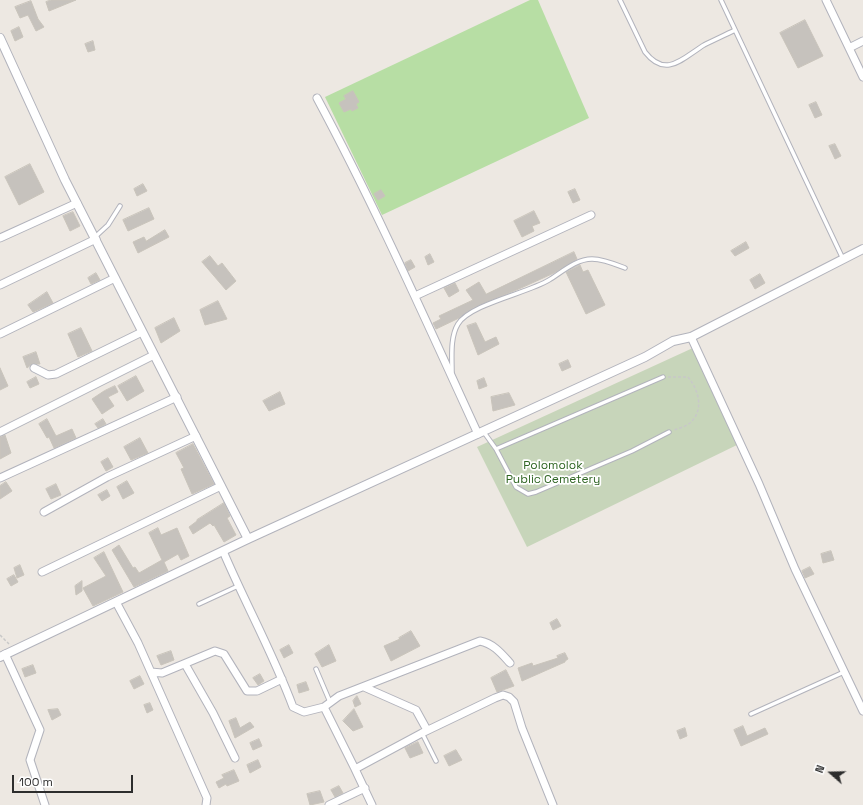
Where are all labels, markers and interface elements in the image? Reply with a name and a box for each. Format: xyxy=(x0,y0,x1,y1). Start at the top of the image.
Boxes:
park label: Polomolok Public Cemetery xyxy=(506,459,600,487)
north arrow xyxy=(811,753,851,793)
text: N xyxy=(812,763,828,775)
scale bar xyxy=(14,767,135,793)
text: 100 m xyxy=(19,774,53,790)

